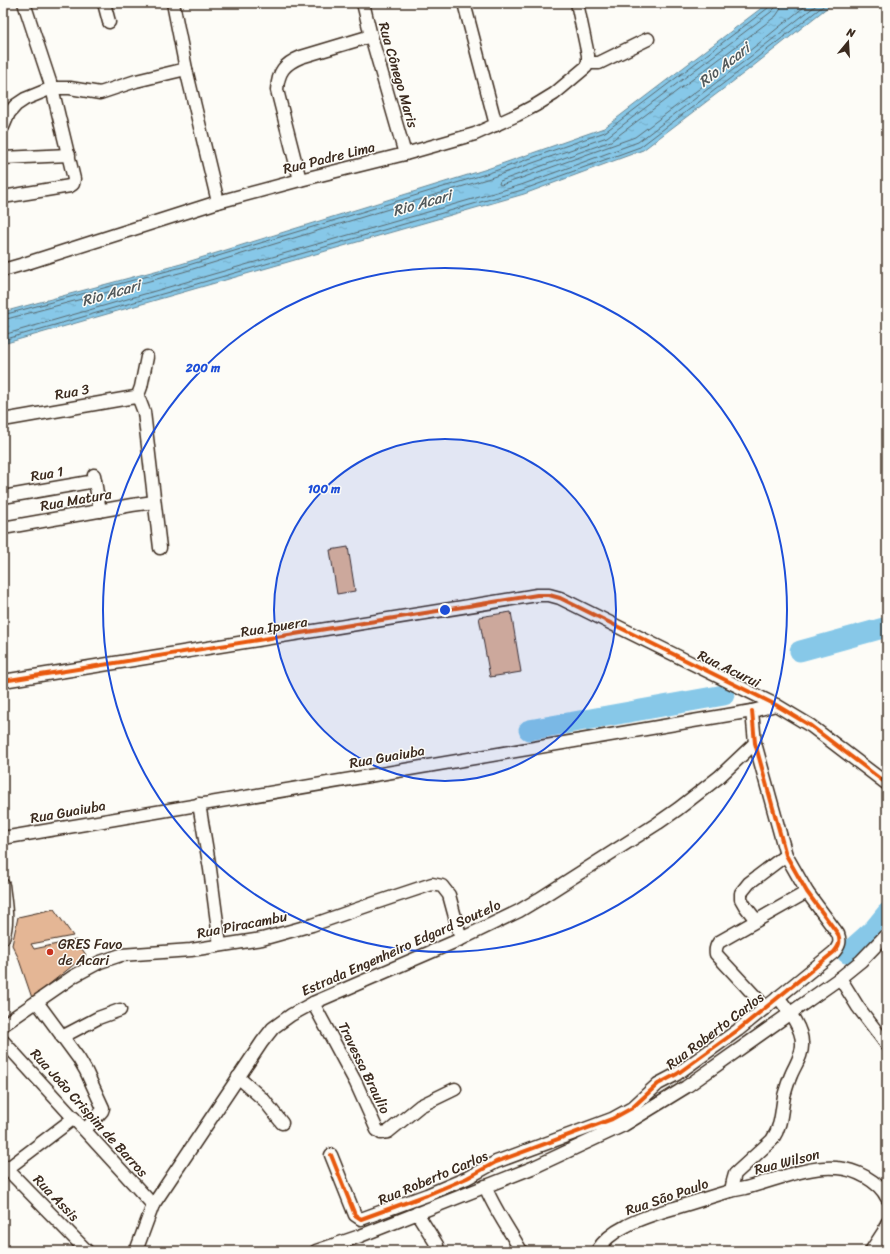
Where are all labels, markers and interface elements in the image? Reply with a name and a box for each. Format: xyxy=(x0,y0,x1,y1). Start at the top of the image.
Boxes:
street label: Rua Cônego Maris xyxy=(371,19,425,131)
north arrow xyxy=(828,22,868,62)
text: N xyxy=(843,22,858,43)
water label: Rio Acari xyxy=(692,35,758,94)
street label: Rua Padre Lima xyxy=(280,135,378,181)
water label: Rio Acari xyxy=(390,181,457,224)
water label: Rio Acari xyxy=(79,271,146,314)
text: 200 m xyxy=(185,357,221,379)
street label: Rua 3 xyxy=(53,377,91,407)
street label: Rua 1 xyxy=(29,459,65,489)
text: 100 m xyxy=(308,478,341,500)
street label: Rua Matura xyxy=(38,481,115,519)
centre of rings xyxy=(438,603,452,617)
street label: Rua Ipuera xyxy=(239,609,310,645)
street label: Rua Acurui xyxy=(693,643,766,696)
street label: Rua Guaiuba xyxy=(347,738,427,776)
street label: Rua Guaiuba xyxy=(28,793,108,831)
street label: Estrada Engenheiro Edgard Soutelo xyxy=(297,893,505,1003)
street label: Rua Piracambu xyxy=(195,904,290,946)
place label: GRES Favo de Acari xyxy=(58,932,122,973)
marker: GRES Favo de Acari xyxy=(45,947,55,957)
street label: Rua Roberto Carlos xyxy=(661,986,770,1076)
street label: Travessa Braulio xyxy=(331,1018,397,1118)
street label: Rua Joāo Crispim de Barros xyxy=(24,1043,155,1184)
street label: Rua Wilson xyxy=(752,1142,823,1182)
street label: Rua Roberto Carlos xyxy=(374,1143,492,1212)
street label: Rua Assis xyxy=(27,1168,85,1228)
street label: Rua Sāo Paulo xyxy=(622,1171,712,1223)

